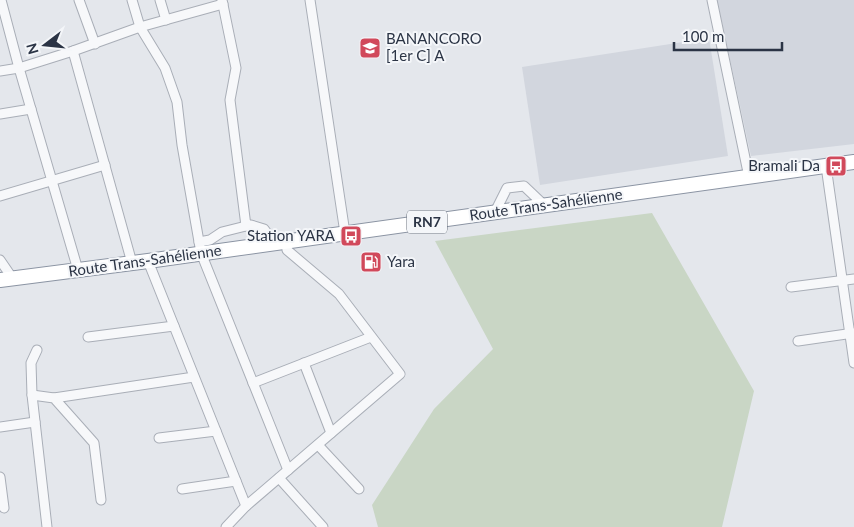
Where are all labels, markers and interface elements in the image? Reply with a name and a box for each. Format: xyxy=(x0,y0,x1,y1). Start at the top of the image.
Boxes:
north arrow xyxy=(20,20,70,70)
scale bar xyxy=(674,20,782,52)
text: 100 m xyxy=(682,27,724,45)
place label: BANANCORO [1er C] A xyxy=(386,29,482,64)
school or university icon: BANANCORO [1er C] A xyxy=(358,36,382,60)
text: N xyxy=(22,41,42,56)
bus stop icon: Bramali Da xyxy=(824,154,848,178)
place label: Bramali Da xyxy=(748,156,820,174)
street label: Route Trans-Sahélienne xyxy=(468,184,624,224)
road number: RN7 xyxy=(407,210,447,233)
bus stop icon: Station YARA xyxy=(339,224,363,248)
place label: Station YARA xyxy=(247,226,336,244)
street label: Route Trans-Sahélienne xyxy=(67,240,223,280)
fuel station icon: Yara xyxy=(359,250,383,274)
place label: Yara xyxy=(387,252,415,270)

